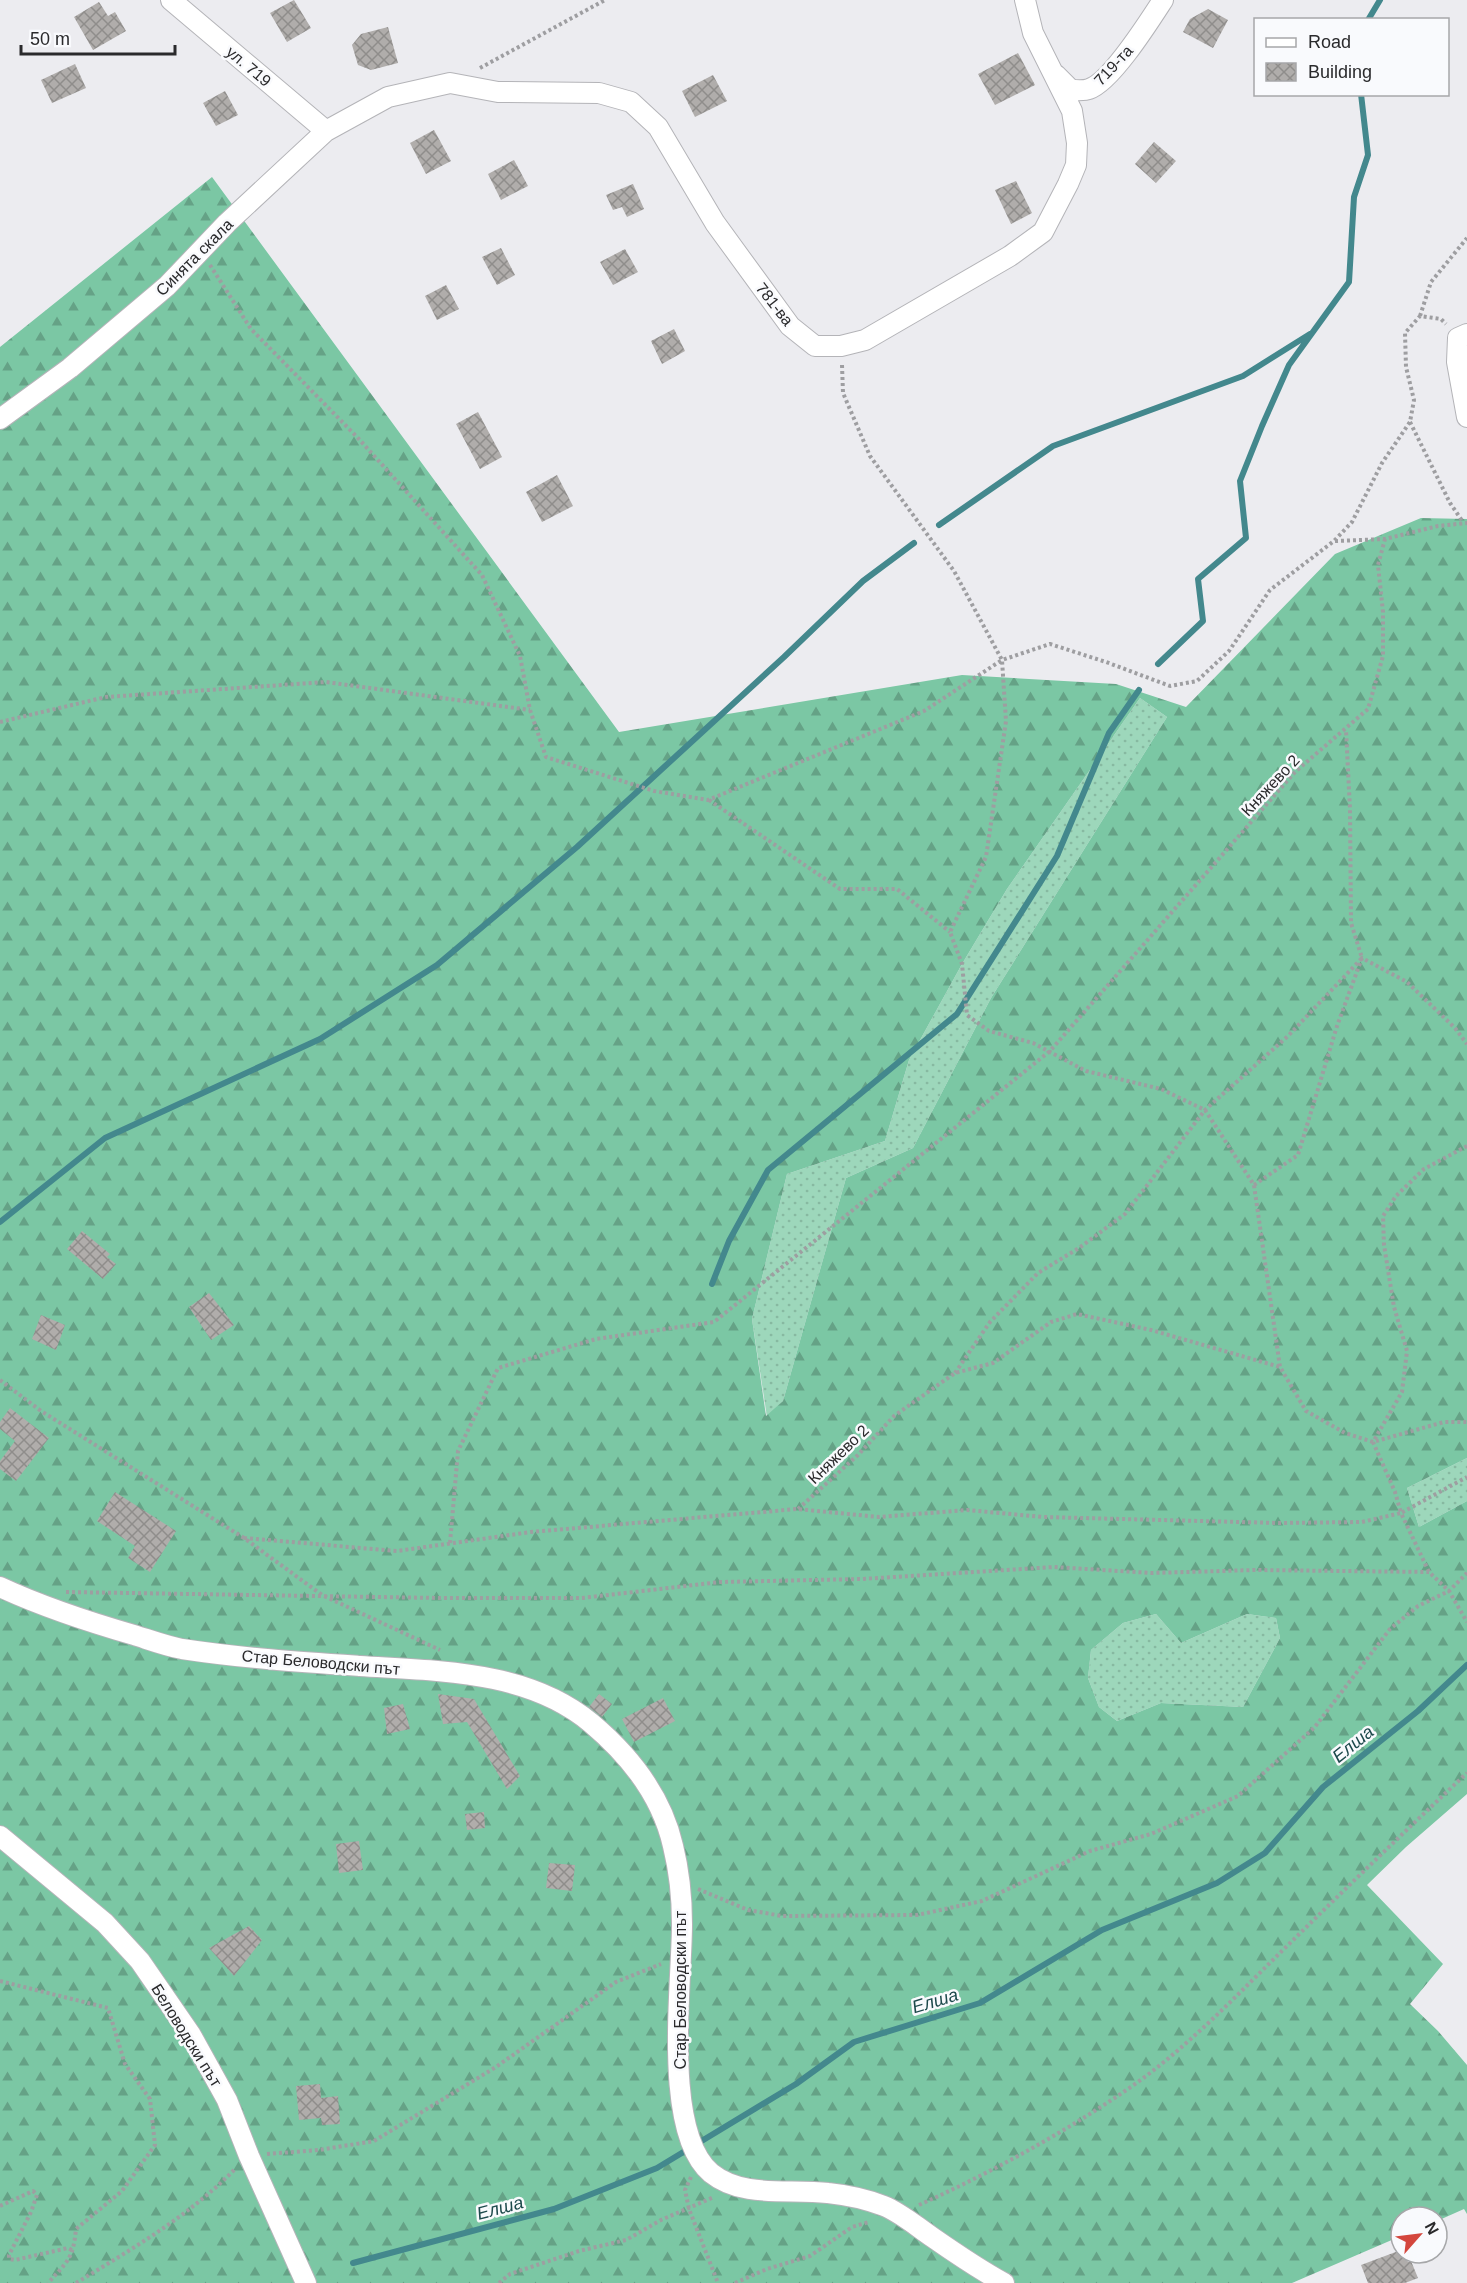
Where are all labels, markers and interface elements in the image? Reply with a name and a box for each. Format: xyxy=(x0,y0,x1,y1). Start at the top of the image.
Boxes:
scale bar xyxy=(21,18,176,56)
legend xyxy=(1254,18,1449,96)
text: 50 m xyxy=(30,29,70,49)
text: Road xyxy=(1308,32,1351,52)
street label: 719-та xyxy=(1091,42,1136,89)
street label: ул. 719 xyxy=(223,43,274,90)
text: Building xyxy=(1308,62,1372,82)
street label: Синята скала xyxy=(153,216,236,299)
street label: 781-ва xyxy=(753,280,797,329)
street label: Княжево 2 xyxy=(1238,751,1303,819)
street label: Княжево 2 xyxy=(805,1421,872,1487)
street label: Стар Беловодски път xyxy=(241,1647,401,1678)
water label: Елша xyxy=(1328,1721,1378,1767)
street label: Стар Беловодски път xyxy=(672,1910,689,2069)
street label: Беловодски път xyxy=(148,1981,225,2090)
water label: Елша xyxy=(910,1985,960,2017)
water label: Елша xyxy=(475,2192,525,2224)
north arrow xyxy=(1389,2205,1449,2265)
text: N xyxy=(1422,2219,1442,2237)

